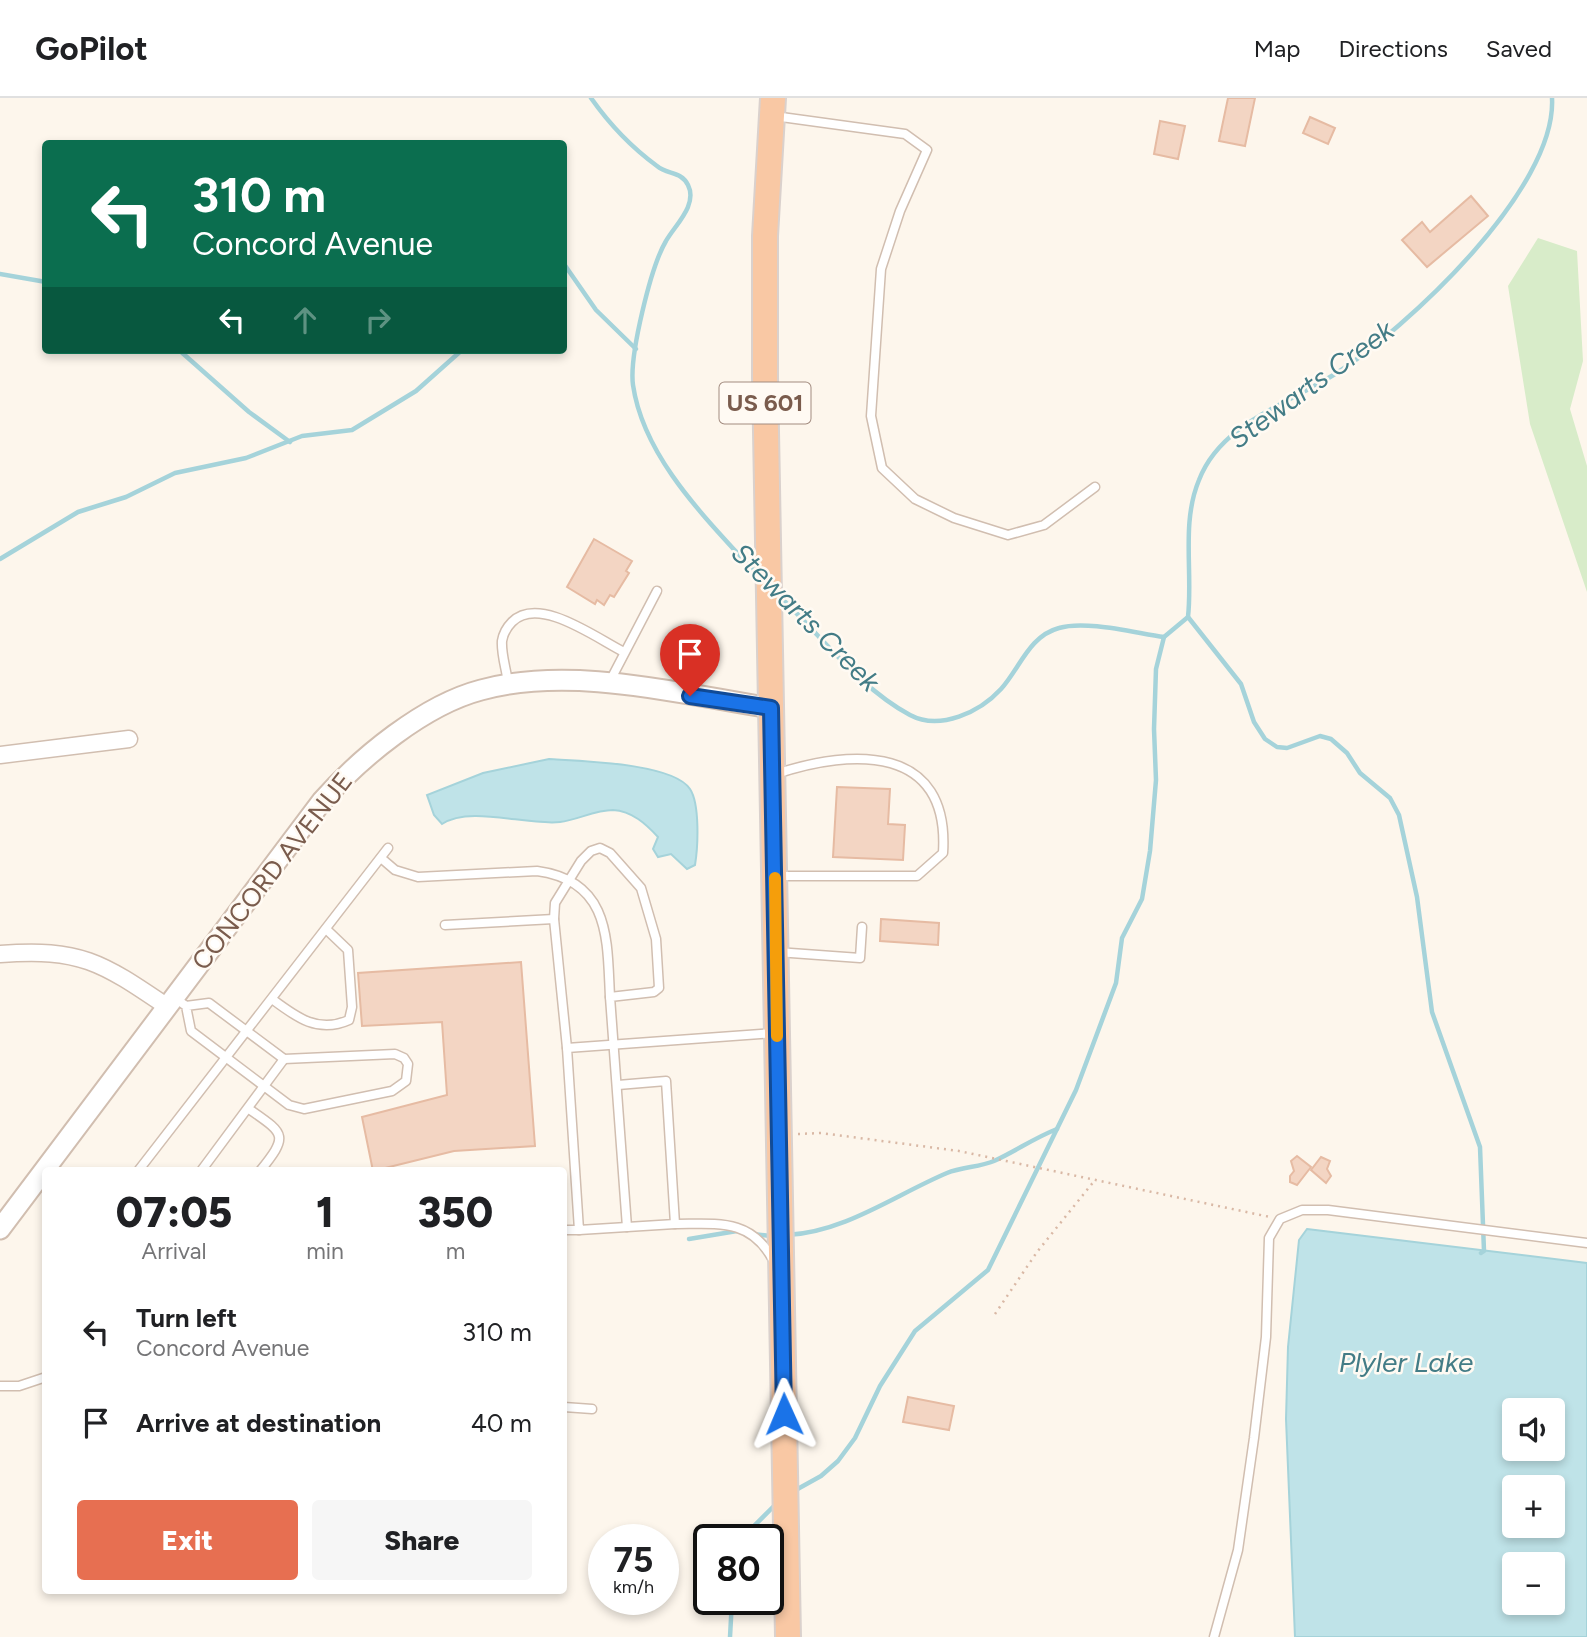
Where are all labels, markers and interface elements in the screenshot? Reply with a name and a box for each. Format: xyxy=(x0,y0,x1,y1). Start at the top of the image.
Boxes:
text: GoPilot xyxy=(35,29,148,68)
text: Map xyxy=(1254,34,1300,63)
text: Directions xyxy=(1338,34,1448,63)
text: Saved xyxy=(1486,34,1552,63)
text: 310 m xyxy=(192,165,326,224)
icon: left xyxy=(77,168,168,259)
text: Concord Avenue xyxy=(192,225,433,263)
icon: left xyxy=(213,301,251,339)
icon: ahead xyxy=(286,301,324,339)
icon: right xyxy=(359,301,397,339)
water label: Stewarts Creek xyxy=(1222,312,1401,455)
road number: US 601 xyxy=(720,382,810,424)
water label: Stewarts Creek xyxy=(725,536,888,699)
pin xyxy=(660,624,720,696)
icon: arrive xyxy=(671,635,709,673)
street label: CONCORD AVENUE xyxy=(185,766,359,976)
text: 07:05 xyxy=(116,1187,232,1238)
text: 1 xyxy=(316,1187,334,1238)
text: 350 xyxy=(418,1187,493,1238)
text: Arrival xyxy=(142,1237,207,1265)
text: min xyxy=(306,1237,344,1265)
text: m xyxy=(446,1237,465,1265)
text: Turn left xyxy=(136,1302,237,1334)
icon: left xyxy=(77,1313,115,1351)
text: 310 m xyxy=(462,1316,532,1348)
text: Concord Avenue xyxy=(136,1334,309,1362)
water label: Plyler Lake xyxy=(1339,1345,1473,1379)
position arrow xyxy=(747,1377,821,1451)
map controls xyxy=(1502,1398,1565,1615)
button: sound xyxy=(1502,1398,1565,1461)
icon: arrive xyxy=(77,1404,115,1442)
text: Arrive at destination xyxy=(136,1407,381,1439)
text: 40 m xyxy=(471,1407,532,1439)
button: + xyxy=(1502,1475,1565,1538)
button: Exit xyxy=(77,1500,298,1580)
button: Share xyxy=(312,1500,532,1580)
speed limit sign: 80 xyxy=(693,1524,784,1615)
text: 75 xyxy=(614,1539,653,1581)
button: − xyxy=(1502,1552,1565,1615)
text: km/h xyxy=(613,1576,654,1598)

